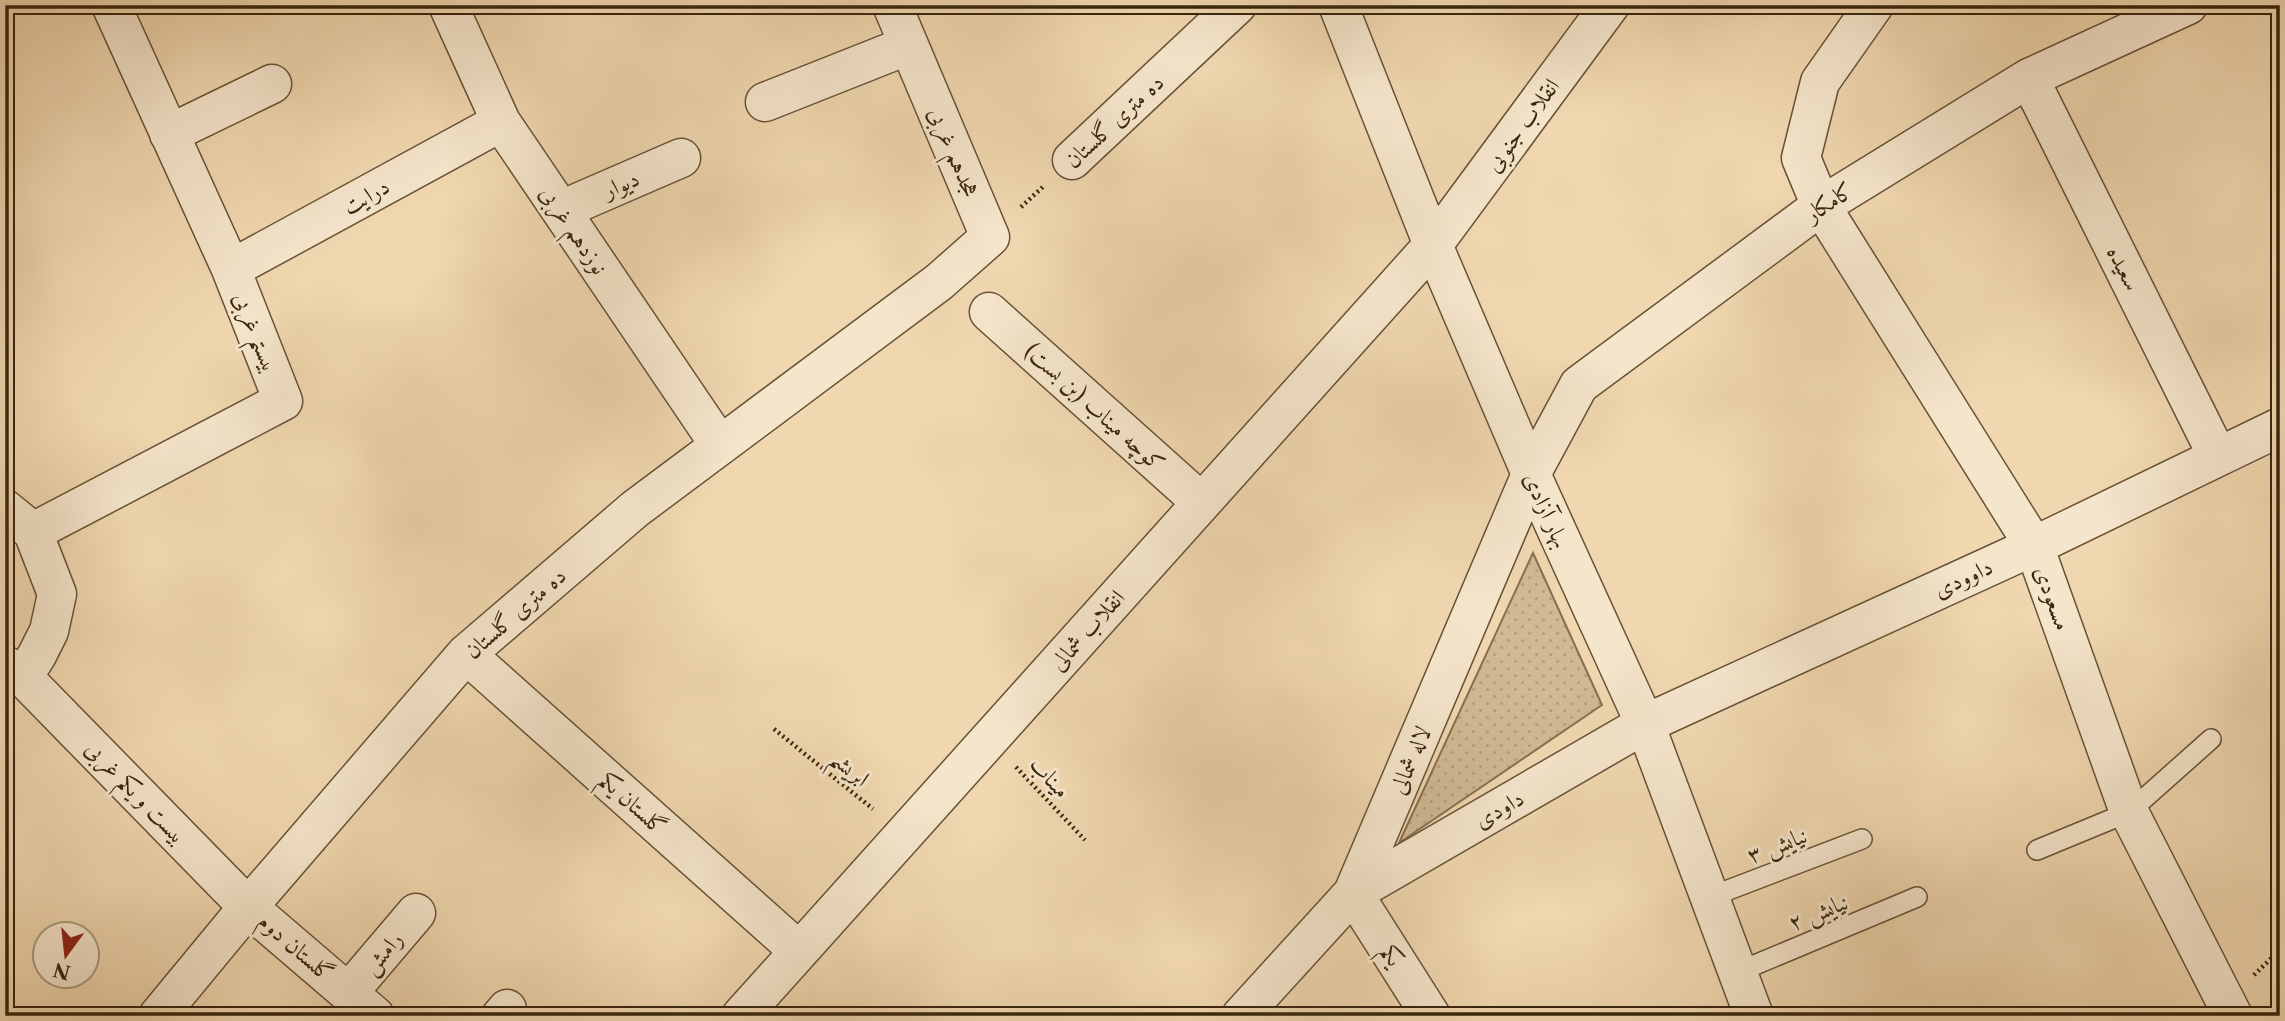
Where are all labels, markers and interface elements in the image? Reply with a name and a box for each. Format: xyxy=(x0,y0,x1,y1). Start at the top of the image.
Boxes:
street label: ده متری گلستان xyxy=(1059,68,1169,174)
street label: انقلاب جنوبی xyxy=(1479,73,1567,178)
street label: هجدهم غربی xyxy=(915,103,985,204)
street label: دیوار xyxy=(597,164,644,206)
street label: درایت xyxy=(338,172,395,221)
street label: کامکار xyxy=(1798,176,1859,229)
street label: نوزدهم غربی xyxy=(527,180,614,284)
street label: سعیده xyxy=(2101,241,2147,295)
street label: بیستم غربی xyxy=(219,288,285,379)
street label: کوچه میناب (بن بست) xyxy=(1018,337,1171,479)
street label: بهار آزادی xyxy=(1517,468,1576,553)
street label: داوودی xyxy=(1929,552,1997,604)
street label: ده متری گلستان xyxy=(459,561,571,665)
street label: مسعودی xyxy=(2028,562,2077,634)
street label: انقلاب شمالی xyxy=(1043,584,1131,676)
street label: لاله شمالی xyxy=(1383,722,1437,798)
street label: بیست و یکم غربی xyxy=(74,734,192,855)
street label: ابریشم xyxy=(819,744,875,799)
street label: میناب xyxy=(1024,750,1076,804)
street label: گلستان یکم xyxy=(588,765,673,847)
street label: داودی xyxy=(1469,784,1529,834)
street label: نیایش ۳ xyxy=(1743,821,1812,871)
street label: نیایش ۲ xyxy=(1784,887,1853,938)
street label: گلستان دوم xyxy=(249,907,340,992)
north arrow xyxy=(32,920,102,990)
street label: رامش xyxy=(356,926,410,982)
street label: یکم xyxy=(1368,939,1410,977)
text: N xyxy=(51,958,73,984)

